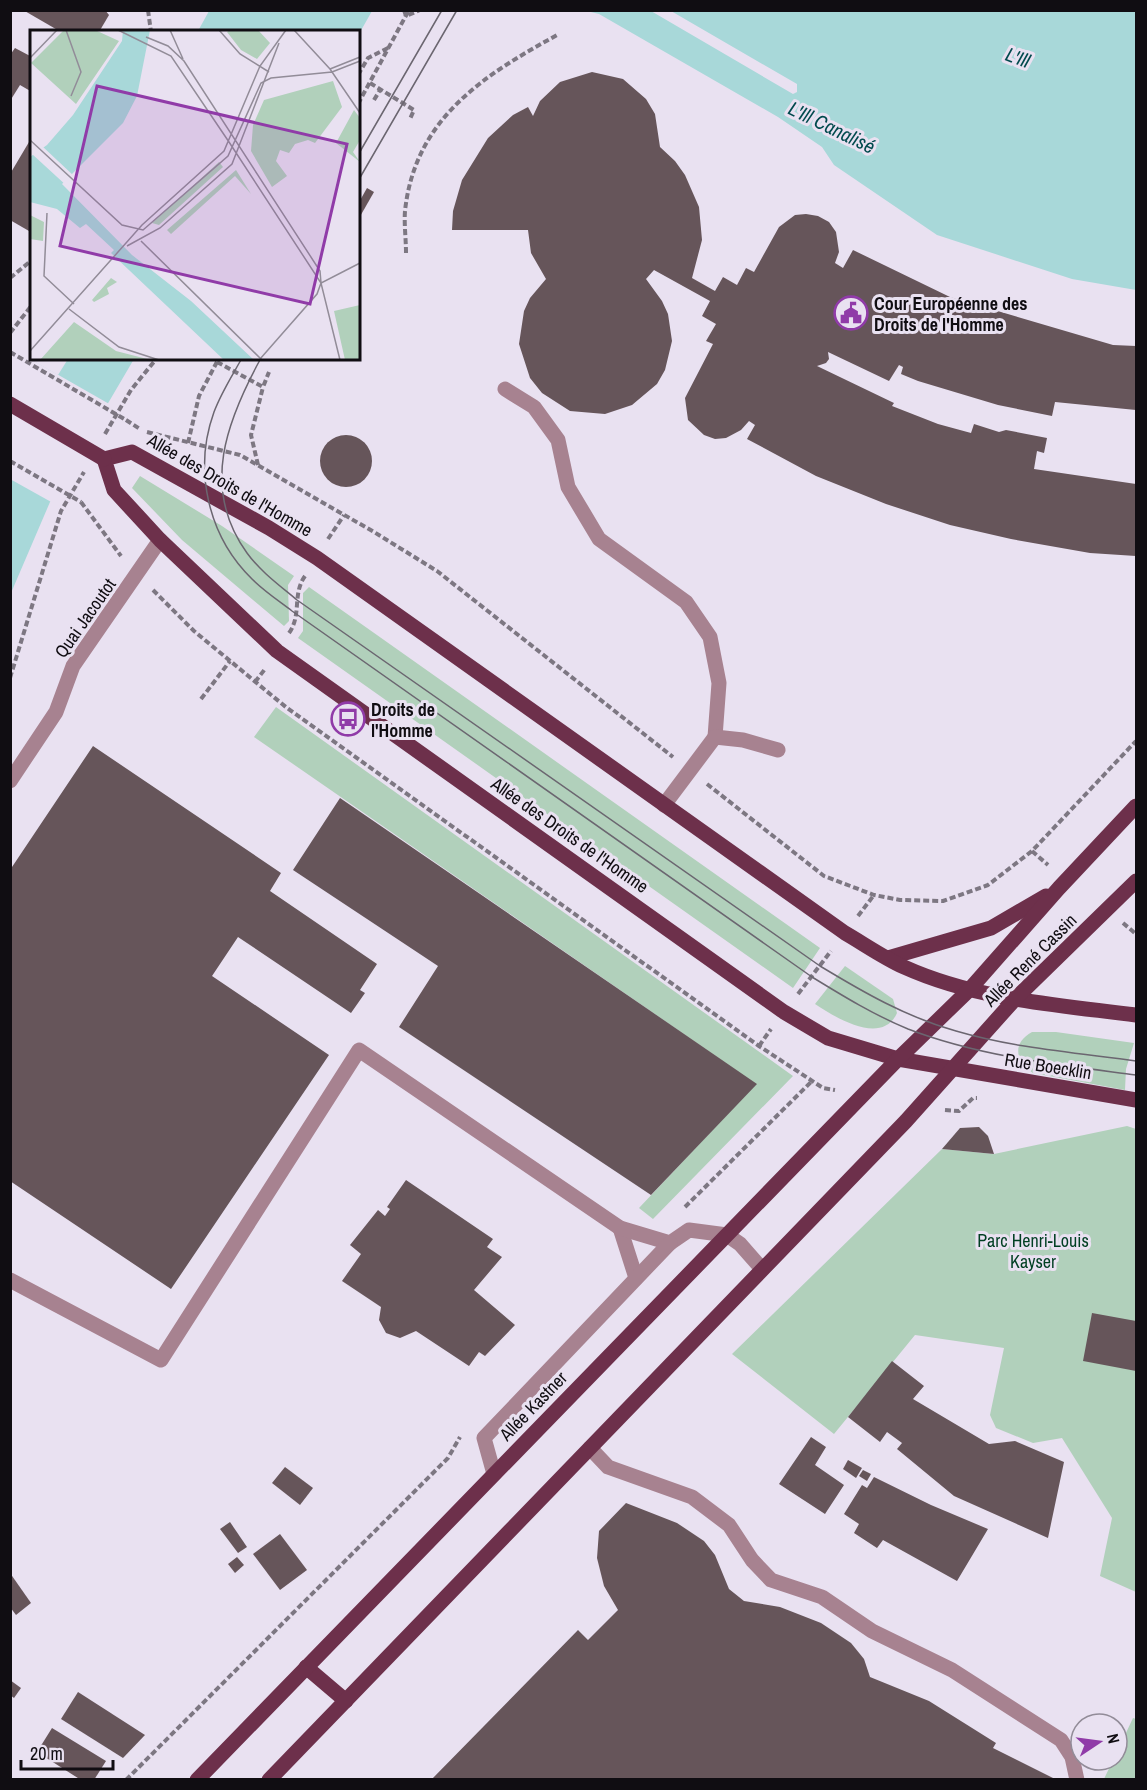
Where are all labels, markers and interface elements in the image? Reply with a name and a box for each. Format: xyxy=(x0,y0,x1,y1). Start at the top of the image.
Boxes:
inset map xyxy=(30,30,360,360)
water label: L'Ill xyxy=(1002,40,1034,74)
water label: L'Ill Canalisé xyxy=(784,94,880,160)
place label: Cour Européenne des Droits de l'Homme xyxy=(874,291,1027,337)
public building icon: Cour Européenne des Droits de l'Homme xyxy=(833,295,869,331)
street label: Allée des Droits de l'Homme xyxy=(142,427,317,542)
street label: Quai Jacoutot xyxy=(48,573,122,663)
place label: Droits de l'Homme xyxy=(371,697,435,743)
bus stop icon: Droits de l'Homme xyxy=(330,701,366,737)
street label: Allée des Droits de l'Homme xyxy=(486,771,654,899)
street label: Allée René Cassin xyxy=(977,908,1082,1013)
street label: Rue Boecklin xyxy=(1003,1047,1093,1085)
park label: Parc Henri-Louis Kayser xyxy=(977,1228,1089,1274)
street label: Allée Kastner xyxy=(493,1366,573,1447)
north arrow xyxy=(1069,1712,1129,1772)
text: N xyxy=(1102,1732,1125,1746)
scale bar xyxy=(21,1733,112,1771)
text: 20 m xyxy=(30,1741,63,1766)

